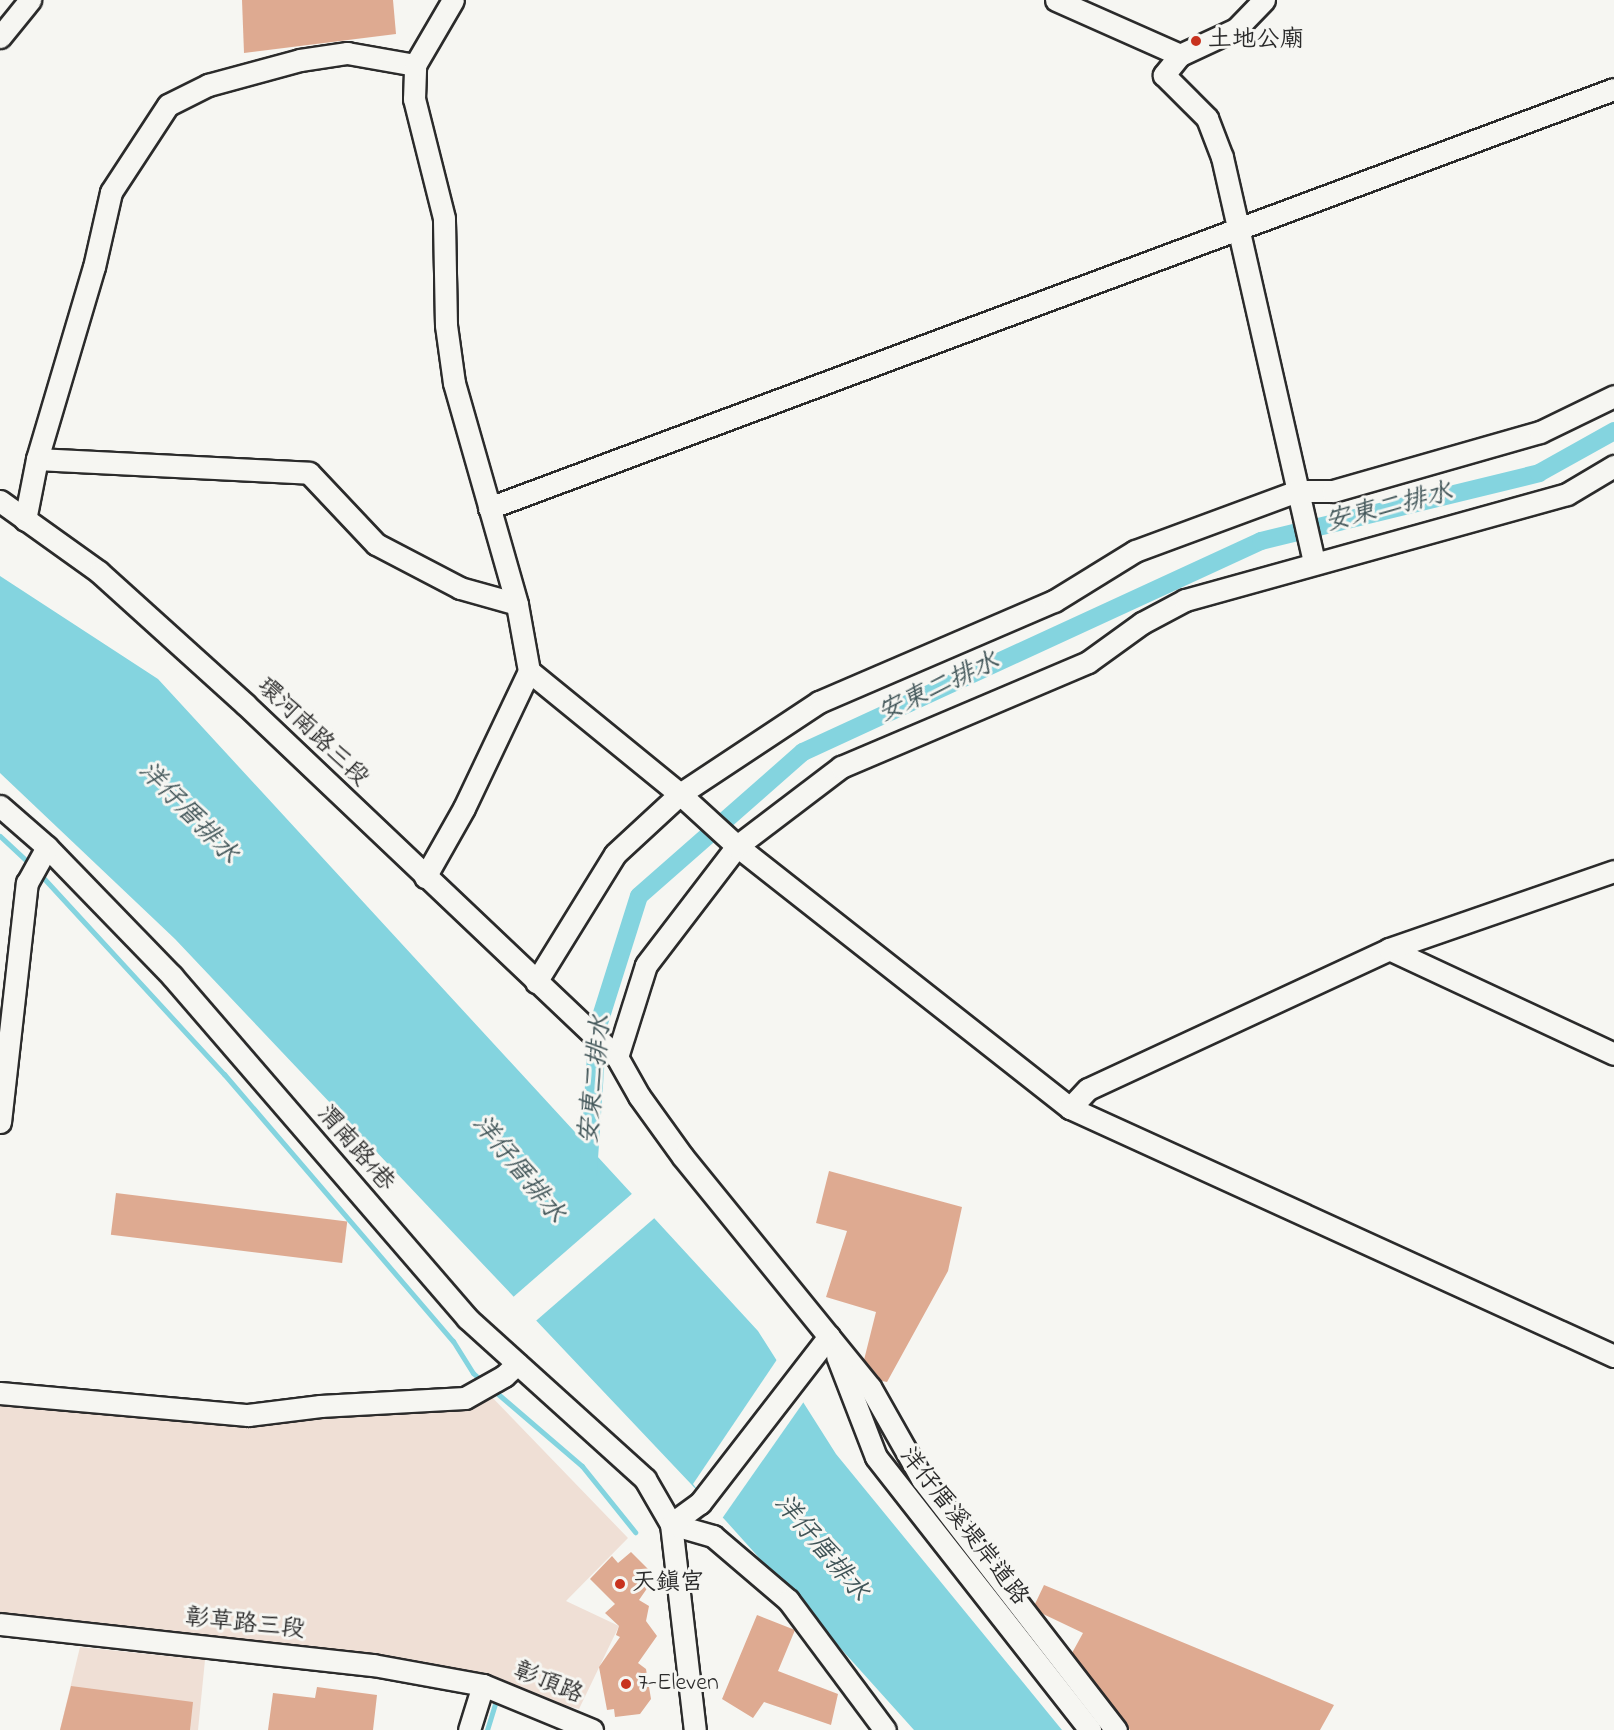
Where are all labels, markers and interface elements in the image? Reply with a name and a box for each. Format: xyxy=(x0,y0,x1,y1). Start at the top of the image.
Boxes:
place label: 土地公廟 xyxy=(1208,27,1304,55)
marker: 土地公廟 xyxy=(1189,34,1203,48)
water label: 安東二排水 xyxy=(1322,478,1456,540)
water label: 安東二排水 xyxy=(873,647,1005,731)
street label: 環河南路三段 xyxy=(250,673,374,793)
water label: 洋仔厝排水 xyxy=(131,756,243,872)
water label: 安東二排水 xyxy=(575,1014,619,1146)
street label: 渭南路1巷 xyxy=(310,1100,400,1198)
water label: 洋仔厝排水 xyxy=(464,1110,570,1230)
street label: 洋仔厝溪堤岸道路 xyxy=(893,1442,1033,1612)
water label: 洋仔厝排水 xyxy=(766,1489,874,1609)
place label: 天鎮宮 xyxy=(632,1570,704,1598)
marker: 天鎮宮 xyxy=(613,1577,627,1591)
street label: 彰草路三段 xyxy=(184,1604,306,1646)
street label: 彰頂路 xyxy=(509,1657,587,1711)
place label: 7-Eleven xyxy=(638,1670,719,1698)
marker: 7-Eleven xyxy=(619,1677,633,1691)

